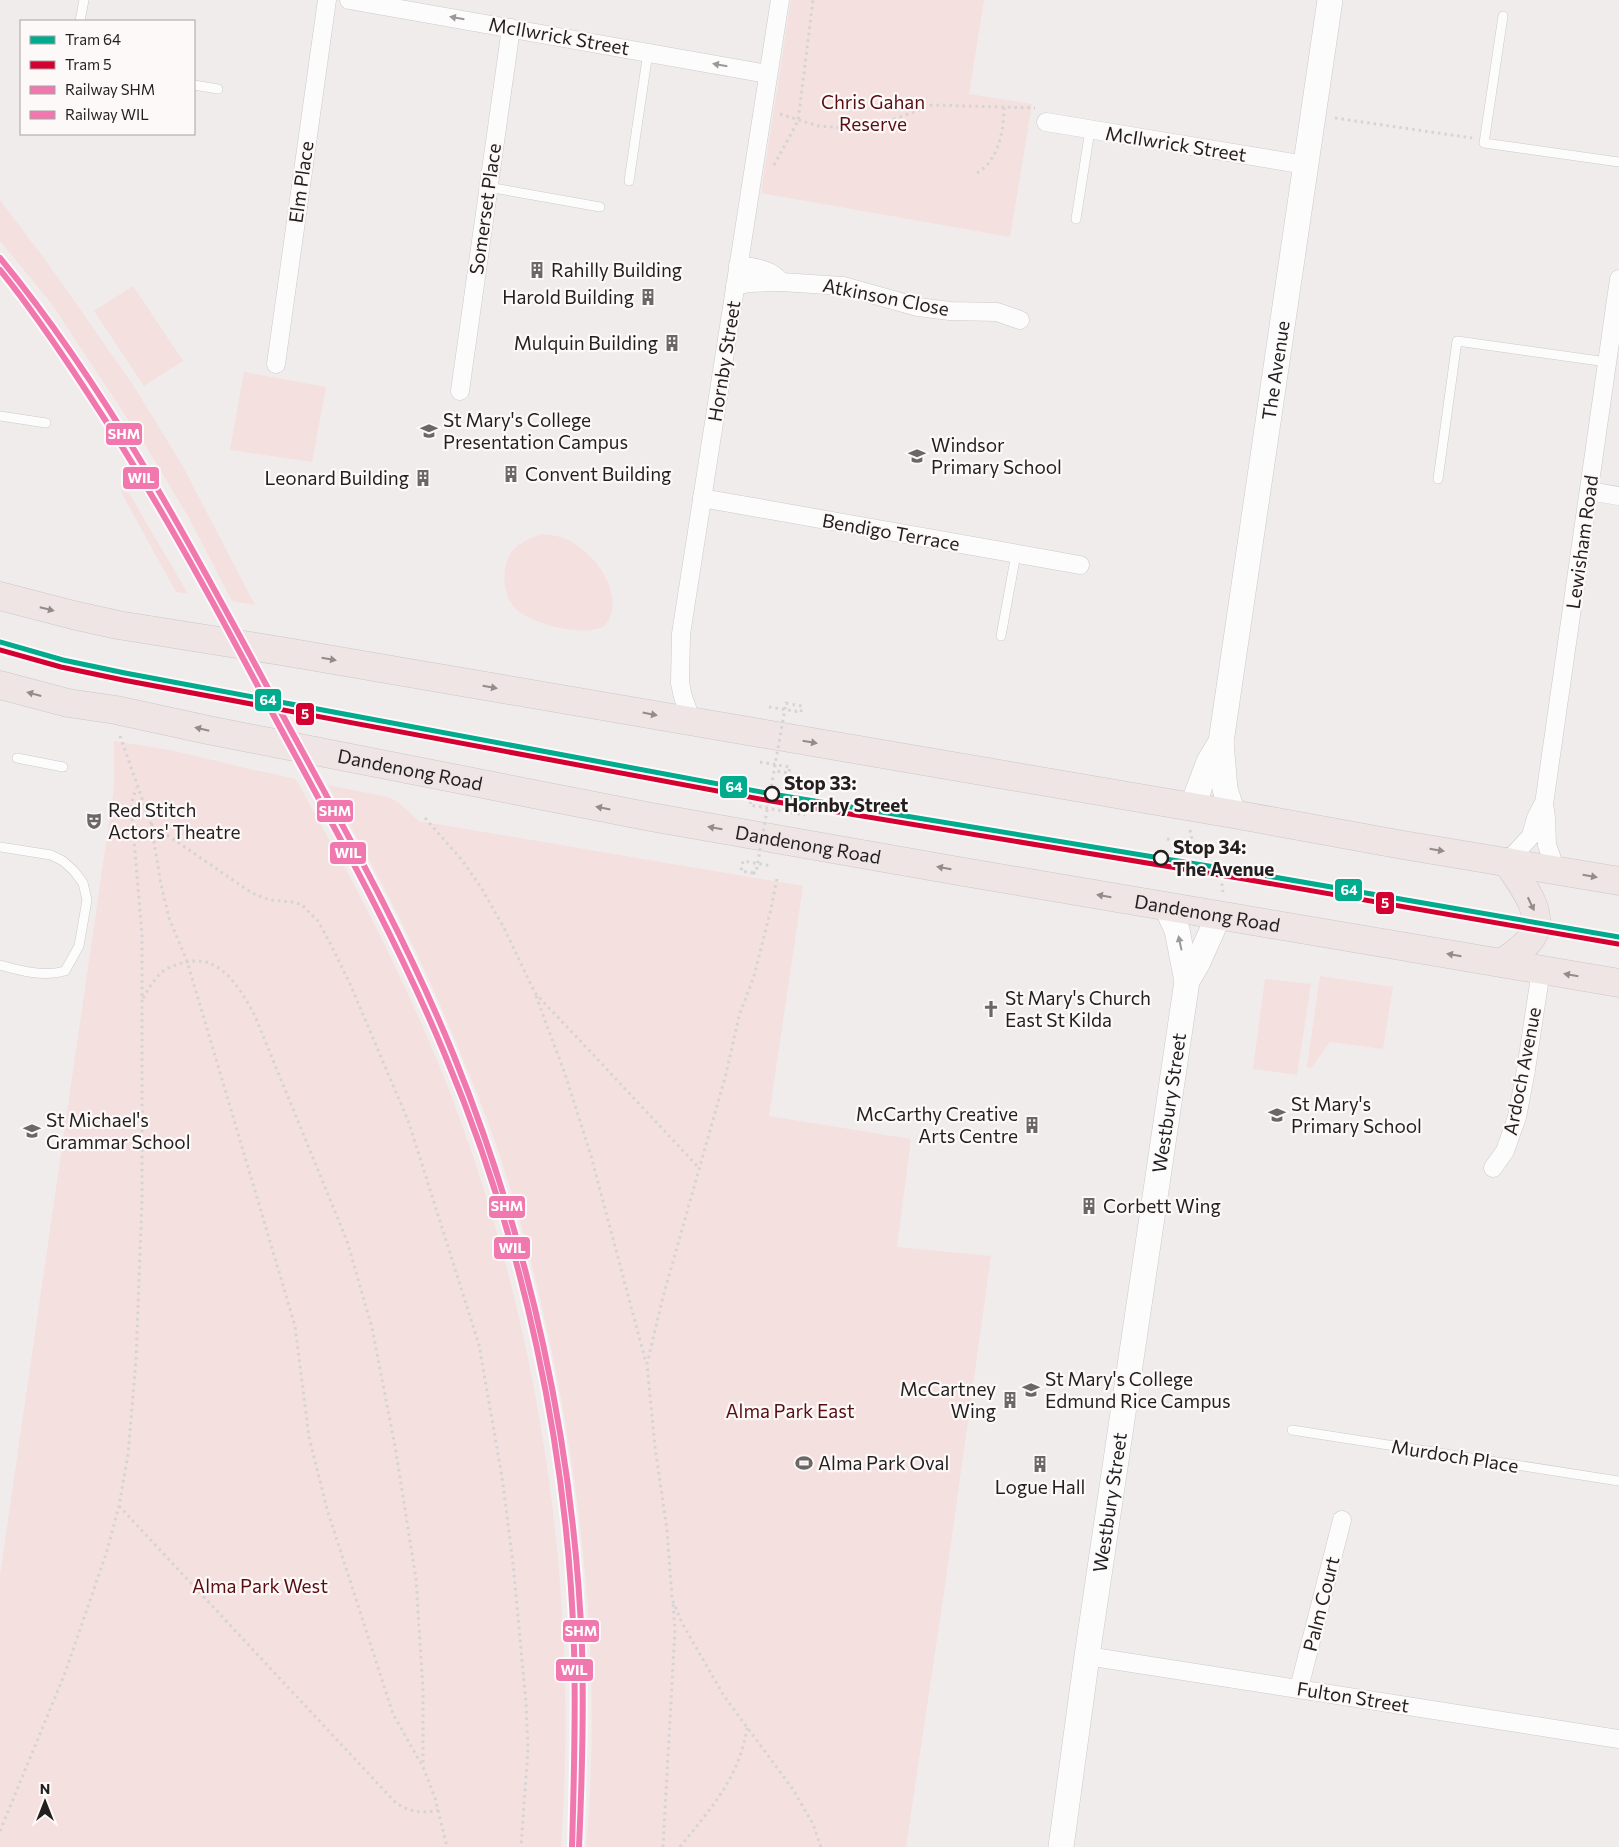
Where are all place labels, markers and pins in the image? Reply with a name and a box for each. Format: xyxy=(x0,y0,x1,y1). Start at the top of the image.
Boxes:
place label: Rahilly Building xyxy=(551,258,682,281)
building icon: Rahilly Building xyxy=(527,260,547,280)
place label: Harold Building xyxy=(502,285,634,308)
building icon: Harold Building xyxy=(638,287,658,307)
place label: Mulquin Building xyxy=(514,331,658,354)
building icon: Mulquin Building xyxy=(662,333,682,353)
place label: St Mary's College Presentation Campus xyxy=(443,408,628,453)
school or university icon: St Mary's College Presentation Campus xyxy=(419,421,439,441)
place label: Windsor Primary School xyxy=(931,433,1062,478)
school or university icon: Windsor Primary School xyxy=(907,446,927,466)
place label: Convent Building xyxy=(525,462,671,485)
building icon: Convent Building xyxy=(501,464,521,484)
place label: Leonard Building xyxy=(264,466,409,489)
building icon: Leonard Building xyxy=(413,468,433,488)
place label: Stop 33: Hornby Street xyxy=(784,771,908,816)
marker: Stop 33: Hornby Street xyxy=(764,786,780,802)
place label: Red Stitch Actors' Theatre xyxy=(108,798,241,843)
theatre icon: Red Stitch Actors' Theatre xyxy=(84,811,104,831)
place label: Stop 34: The Avenue xyxy=(1173,835,1274,880)
marker: Stop 34: The Avenue xyxy=(1153,850,1169,866)
place label: St Mary's Church East St Kilda xyxy=(1005,986,1151,1031)
church icon: St Mary's Church East St Kilda xyxy=(981,999,1001,1019)
place label: St Mary's Primary School xyxy=(1291,1092,1422,1137)
place label: McCarthy Creative Arts Centre xyxy=(856,1102,1018,1147)
school or university icon: St Mary's Primary School xyxy=(1267,1105,1287,1125)
place label: St Michael's Grammar School xyxy=(46,1108,191,1153)
building icon: McCarthy Creative Arts Centre xyxy=(1022,1115,1042,1135)
school or university icon: St Michael's Grammar School xyxy=(22,1121,42,1141)
place label: Corbett Wing xyxy=(1103,1194,1221,1217)
building icon: Corbett Wing xyxy=(1079,1196,1099,1216)
place label: St Mary's College Edmund Rice Campus xyxy=(1045,1367,1231,1412)
place label: McCartney Wing xyxy=(900,1377,996,1422)
school or university icon: St Mary's College Edmund Rice Campus xyxy=(1021,1380,1041,1400)
building icon: McCartney Wing xyxy=(1000,1390,1020,1410)
place label: Alma Park Oval xyxy=(818,1451,949,1474)
sports icon: Alma Park Oval xyxy=(794,1453,814,1473)
building icon: Logue Hall xyxy=(1030,1454,1050,1474)
place label: Logue Hall xyxy=(995,1475,1085,1498)

